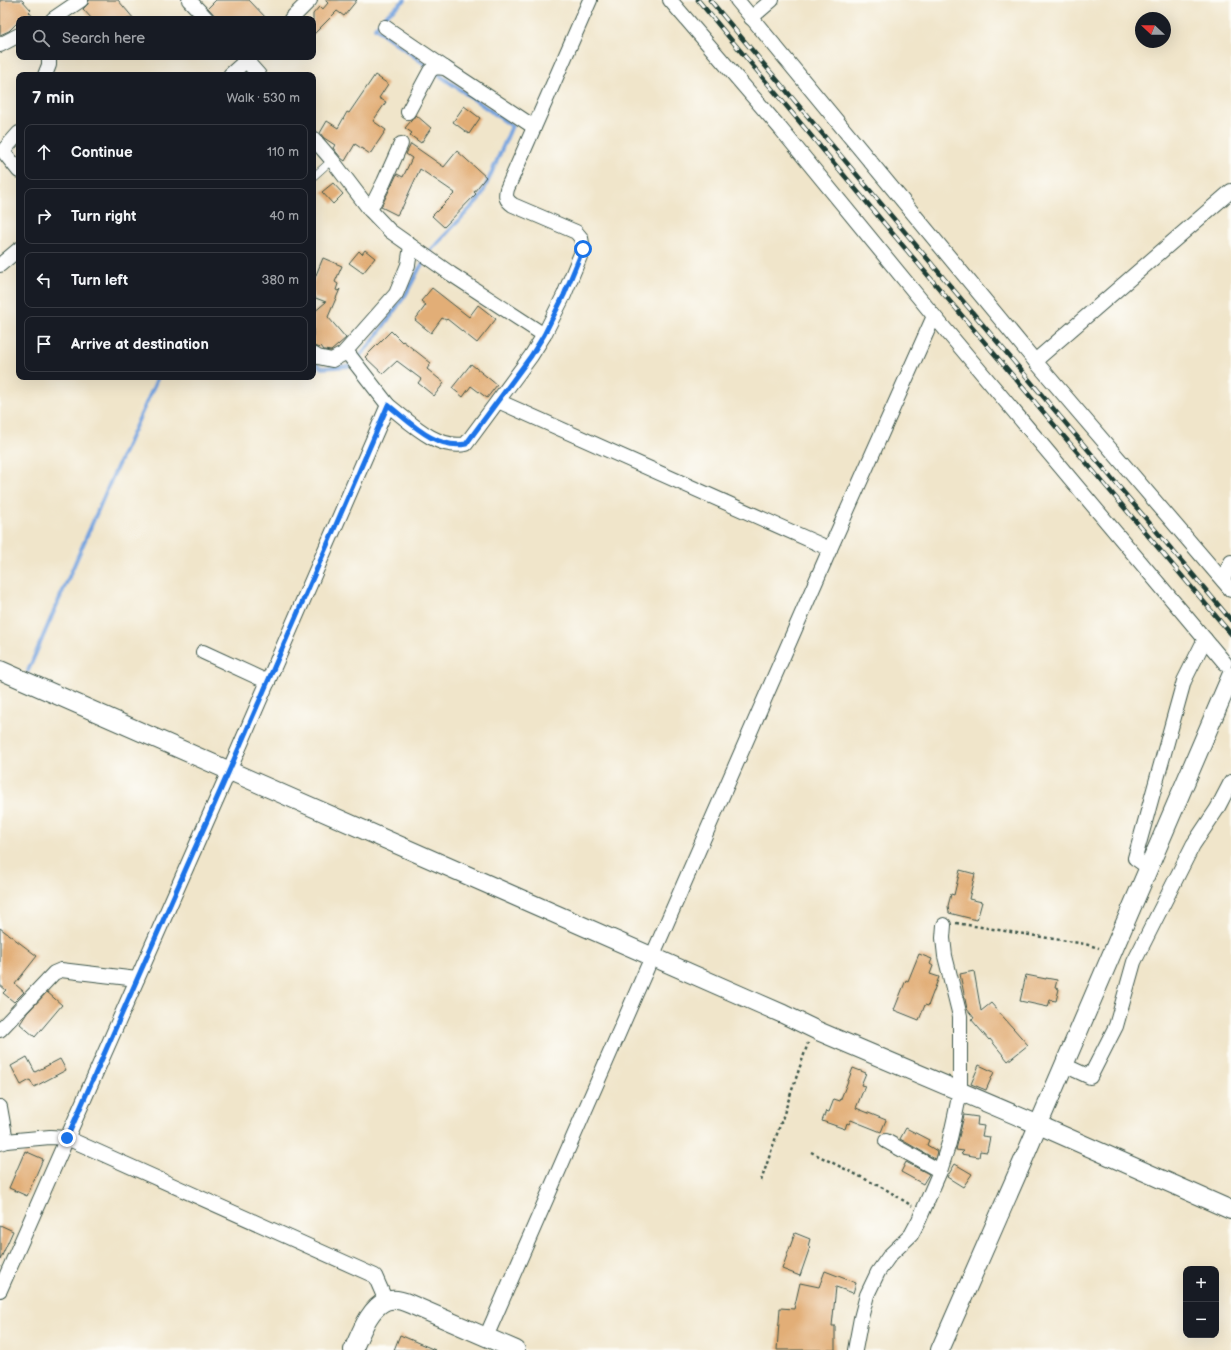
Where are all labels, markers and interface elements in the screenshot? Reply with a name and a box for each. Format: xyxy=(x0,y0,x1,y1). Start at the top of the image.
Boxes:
north arrow xyxy=(1135,12,1171,48)
search box xyxy=(16,16,316,60)
icon: search xyxy=(30,27,52,49)
text: Search here xyxy=(62,29,145,48)
text: 7 min xyxy=(32,88,74,108)
text: Walk · 530 m xyxy=(226,90,300,106)
icon: ahead xyxy=(33,141,55,163)
text: Continue xyxy=(71,143,133,162)
text: 110 m xyxy=(267,144,299,160)
icon: right xyxy=(33,205,55,227)
text: Turn right xyxy=(71,207,136,226)
text: 40 m xyxy=(269,208,299,224)
route start xyxy=(574,240,592,258)
icon: left xyxy=(33,269,55,291)
text: Turn left xyxy=(71,271,128,290)
text: 380 m xyxy=(262,272,299,288)
icon: arrive xyxy=(33,333,55,355)
text: Arrive at destination xyxy=(71,335,209,354)
route end xyxy=(58,1129,76,1147)
map controls xyxy=(1183,1266,1219,1338)
button: + xyxy=(1183,1266,1219,1302)
button: − xyxy=(1183,1302,1219,1338)

